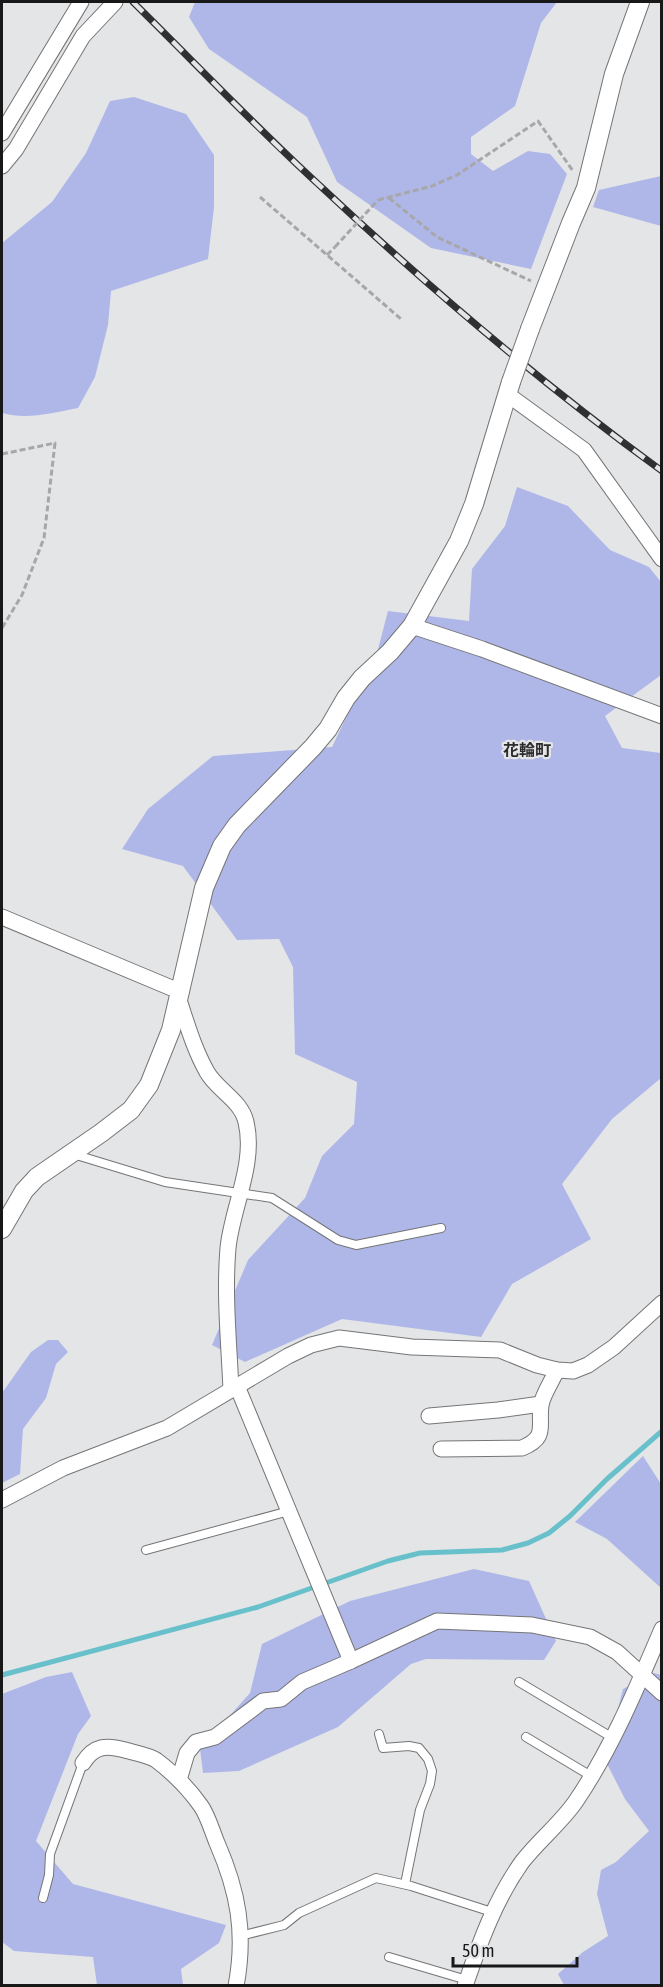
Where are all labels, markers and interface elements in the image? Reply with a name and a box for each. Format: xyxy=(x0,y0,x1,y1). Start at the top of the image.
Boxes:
district label: 花輪町 xyxy=(503,741,551,759)
scale bar xyxy=(453,1930,578,1968)
text: 50 m xyxy=(462,1940,494,1961)

